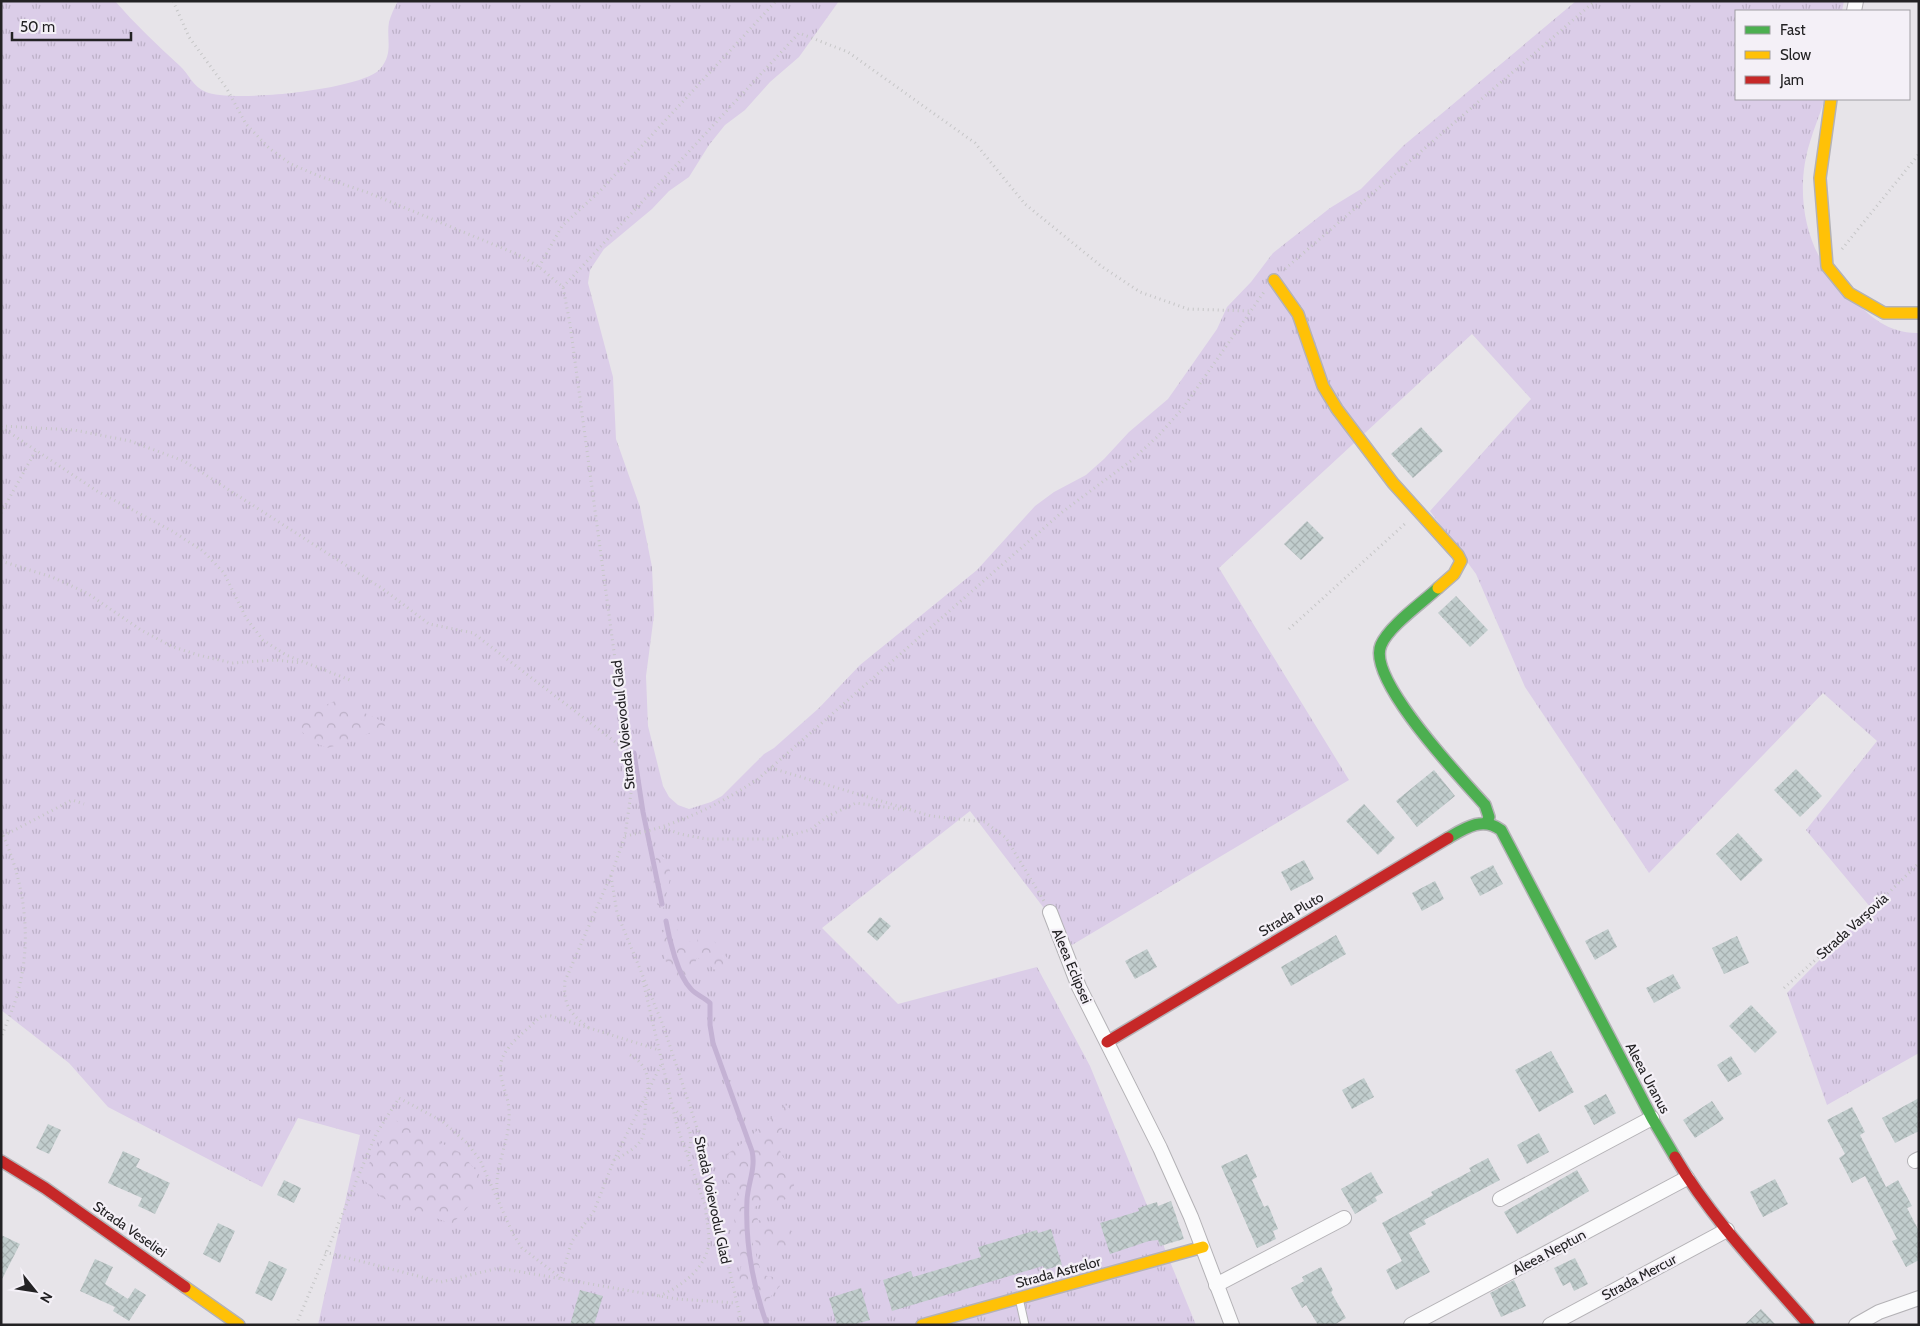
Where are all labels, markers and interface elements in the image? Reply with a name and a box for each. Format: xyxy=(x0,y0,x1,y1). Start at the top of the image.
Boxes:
scale bar xyxy=(12,10,131,42)
legend xyxy=(1735,10,1910,100)
text: 50 m xyxy=(20,18,55,36)
text: Fast xyxy=(1780,21,1805,39)
text: Slow xyxy=(1780,46,1811,64)
text: Jam xyxy=(1779,71,1804,89)
street label: Strada Voievodul Glad xyxy=(607,659,639,791)
street label: Strada Pluto xyxy=(1255,888,1327,940)
street label: Strada Varșovia xyxy=(1812,889,1892,963)
street label: Aleea Eclipsei xyxy=(1048,926,1096,1006)
street label: Aleea Uranus xyxy=(1622,1039,1674,1117)
street label: Strada Voievodul Glad xyxy=(691,1135,735,1265)
street label: Strada Veseliei xyxy=(90,1197,170,1261)
street label: Aleea Neptun xyxy=(1509,1225,1589,1279)
street label: Strada Mercur xyxy=(1599,1250,1680,1304)
street label: Strada Astrelor xyxy=(1014,1252,1103,1292)
north arrow xyxy=(10,1266,60,1316)
text: N xyxy=(36,1289,57,1306)

